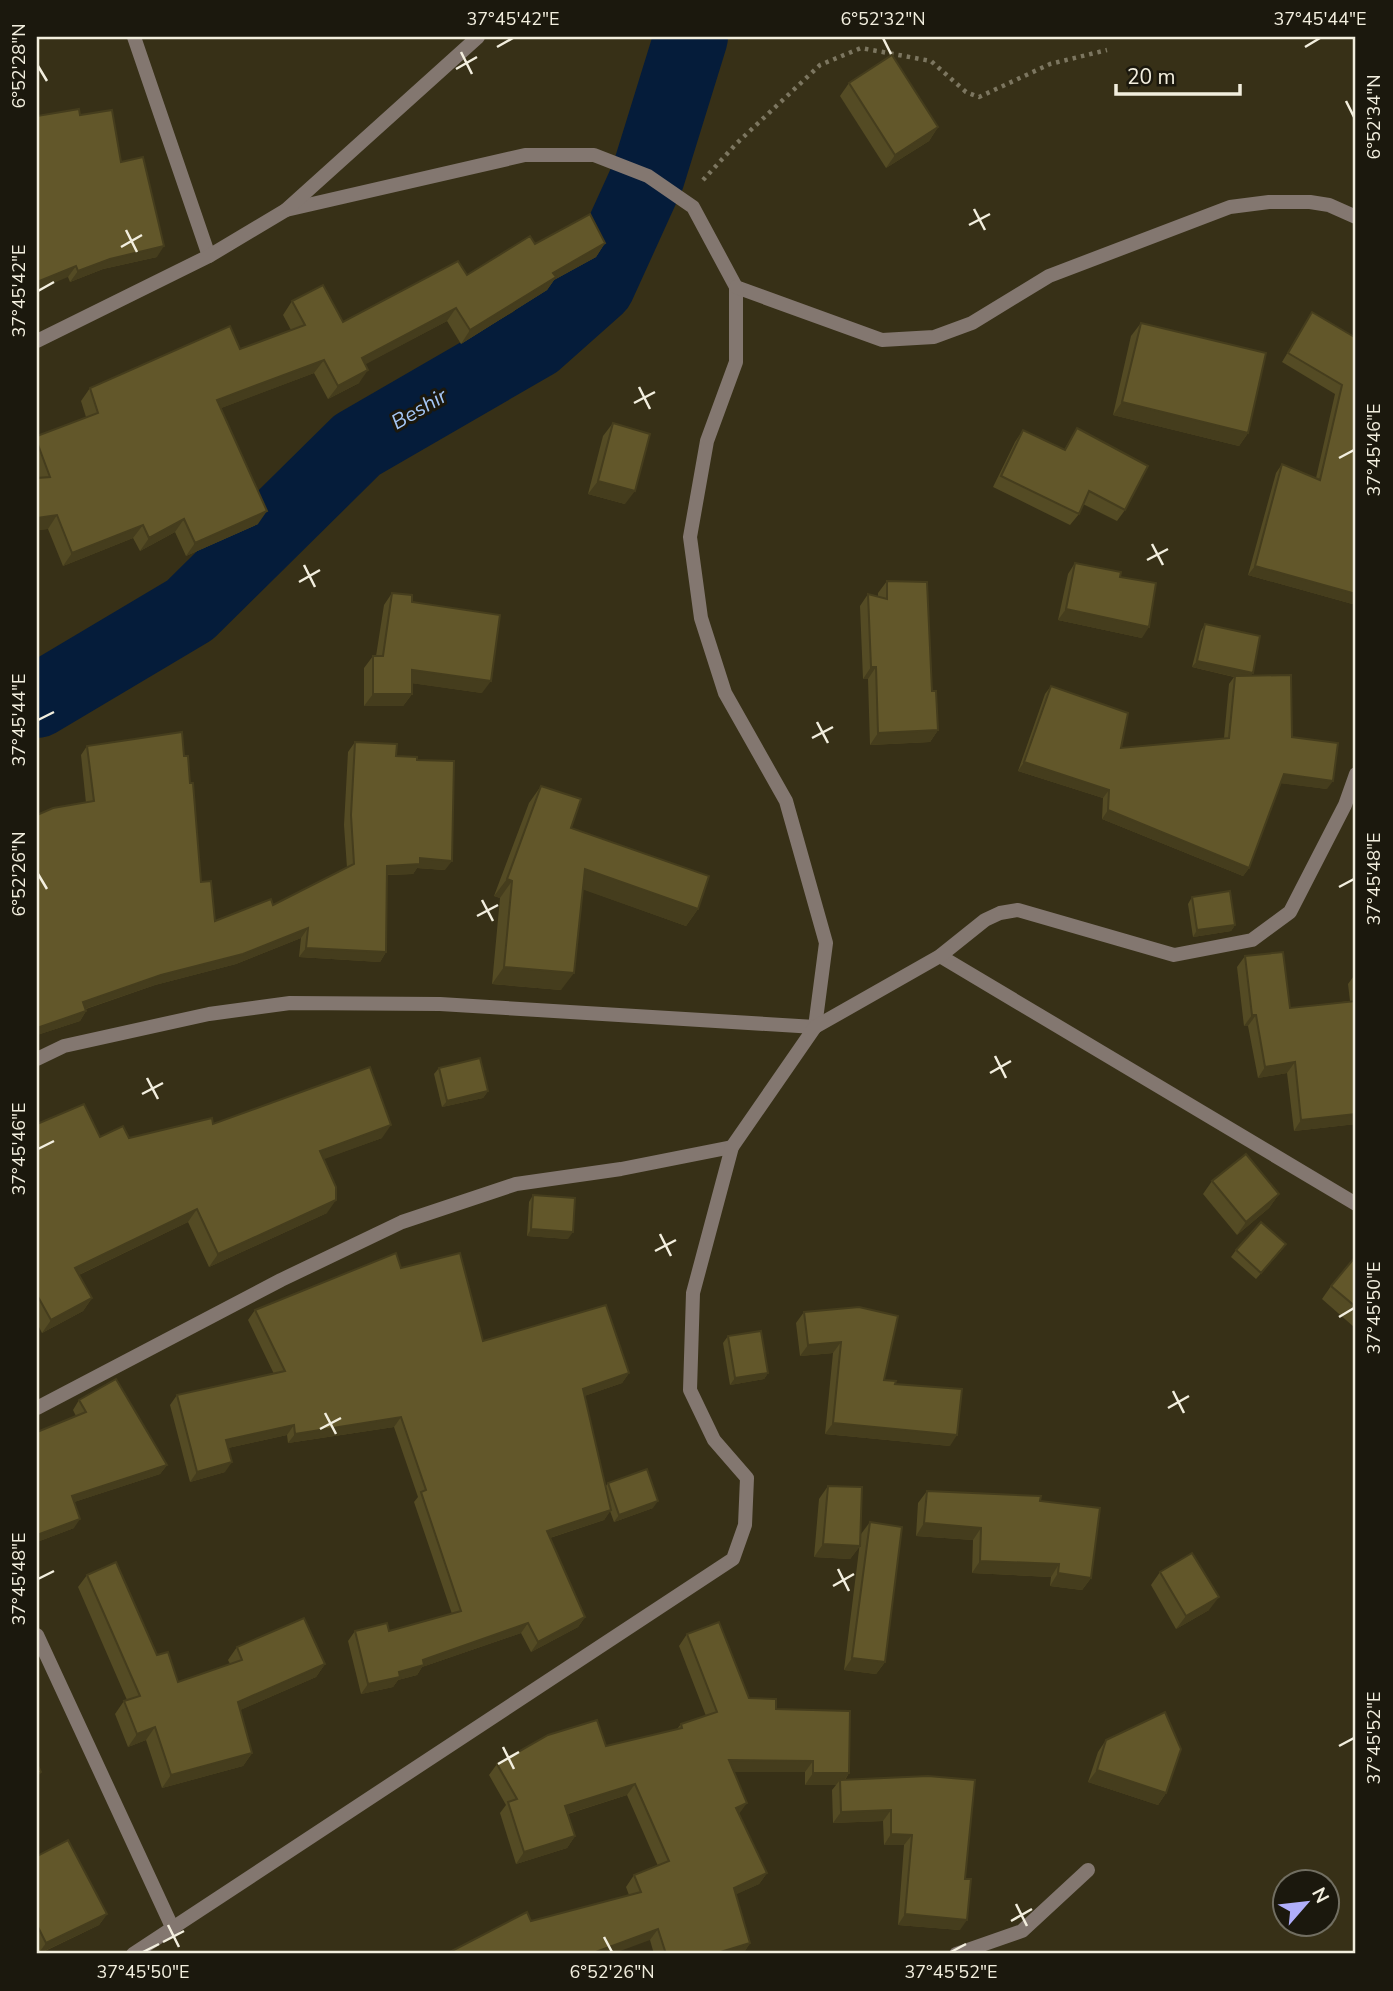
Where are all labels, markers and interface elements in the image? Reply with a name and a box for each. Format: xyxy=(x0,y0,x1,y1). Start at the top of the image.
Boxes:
text: 37°45'42"E xyxy=(467,7,560,31)
text: 6°52'32"N xyxy=(840,7,926,31)
text: 37°45'44"E xyxy=(1274,7,1367,31)
text: 6°52'28"N xyxy=(7,23,31,109)
scale bar xyxy=(1116,52,1241,96)
text: 20 m xyxy=(1127,63,1176,91)
text: 6°52'34"N xyxy=(1362,74,1386,160)
text: 37°45'42"E xyxy=(7,245,31,338)
water label: Beshir xyxy=(386,382,452,436)
text: 37°45'46"E xyxy=(1362,404,1386,497)
text: 37°45'44"E xyxy=(7,674,31,767)
text: 6°52'26"N xyxy=(7,831,31,917)
text: 37°45'48"E xyxy=(1362,833,1386,926)
text: 37°45'46"E xyxy=(7,1103,31,1196)
text: 37°45'50"E xyxy=(1362,1262,1386,1355)
text: 37°45'48"E xyxy=(7,1533,31,1626)
text: 37°45'52"E xyxy=(1362,1692,1386,1785)
north arrow xyxy=(1270,1868,1340,1938)
text: N xyxy=(1305,1883,1335,1908)
text: 37°45'50"E xyxy=(97,1960,190,1984)
text: 6°52'26"N xyxy=(569,1960,655,1984)
text: 37°45'52"E xyxy=(905,1960,998,1984)

